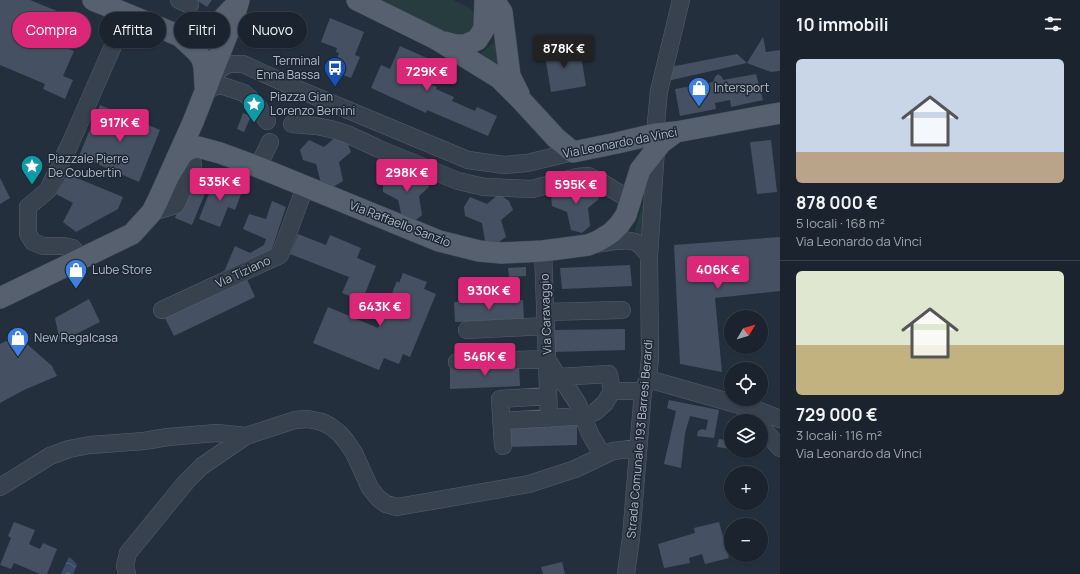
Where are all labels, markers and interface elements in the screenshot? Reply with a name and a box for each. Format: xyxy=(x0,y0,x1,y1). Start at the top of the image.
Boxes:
chip: Compra xyxy=(12,12,91,48)
chip: Affitta xyxy=(99,12,166,48)
chip: Filtri xyxy=(174,12,230,48)
chip: Nuovo xyxy=(238,12,307,48)
text: 10 immobili xyxy=(796,13,889,36)
icon: filters xyxy=(1042,13,1064,35)
pin: 878K € xyxy=(531,35,597,69)
text: 878K € xyxy=(543,39,585,57)
place label: Terminal Enna Bassa xyxy=(257,52,320,83)
bus stop icon: Terminal Enna Bassa xyxy=(322,55,348,88)
pin: 729K € xyxy=(394,58,460,92)
text: 729K € xyxy=(406,62,448,80)
shop icon: Intersport xyxy=(686,75,712,108)
place label: Intersport xyxy=(714,79,769,96)
icon: home xyxy=(894,85,966,157)
place label: Piazza Gian Lorenzo Bernini xyxy=(270,88,355,119)
place icon: Piazza Gian Lorenzo Bernini xyxy=(241,91,267,124)
pin: 917K € xyxy=(87,109,153,143)
text: 917K € xyxy=(100,113,140,131)
street label: Via Leonardo da Vinci xyxy=(561,123,678,162)
place label: Piazzale Pierre De Coubertin xyxy=(48,150,129,181)
place icon: Piazzale Pierre De Coubertin xyxy=(19,153,45,186)
pin: 298K € xyxy=(374,159,440,193)
text: 298K € xyxy=(385,163,429,181)
pin: 535K € xyxy=(187,168,253,202)
pin: 595K € xyxy=(543,171,609,205)
text: 535K € xyxy=(199,172,241,190)
text: 595K € xyxy=(555,175,597,193)
text: 878 000 € xyxy=(796,191,878,214)
street label: Via Raffaello Sanzio xyxy=(347,196,453,251)
text: 5 locali · 168 m² xyxy=(796,214,885,232)
text: Via Leonardo da Vinci xyxy=(796,232,922,250)
street label: Via Tiziano xyxy=(213,251,273,292)
pin: 406K € xyxy=(685,256,751,290)
shop icon: Lube Store xyxy=(63,257,89,290)
text: 406K € xyxy=(696,260,740,278)
place label: Lube Store xyxy=(92,261,152,278)
street label: Via Caravaggio xyxy=(536,273,555,355)
pin: 930K € xyxy=(456,277,522,311)
text: 930K € xyxy=(467,281,511,299)
pin: 643K € xyxy=(347,293,413,327)
text: 643K € xyxy=(358,297,402,315)
icon: home xyxy=(894,297,966,369)
north arrow xyxy=(724,310,768,354)
map controls xyxy=(724,310,768,562)
shop icon: New Regalcasa xyxy=(5,325,31,358)
place label: New Regalcasa xyxy=(34,329,118,346)
street label: Strada Comunale 193 Barresi Berardi xyxy=(622,339,657,539)
pin: 546K € xyxy=(452,343,518,377)
text: 546K € xyxy=(463,347,507,365)
button: locate xyxy=(724,362,768,406)
text: 729 000 € xyxy=(796,403,878,426)
button: layers xyxy=(724,414,768,458)
text: 3 locali · 116 m² xyxy=(796,426,882,444)
text: Via Leonardo da Vinci xyxy=(796,444,922,462)
button: + xyxy=(724,466,768,510)
button: − xyxy=(724,518,768,562)

